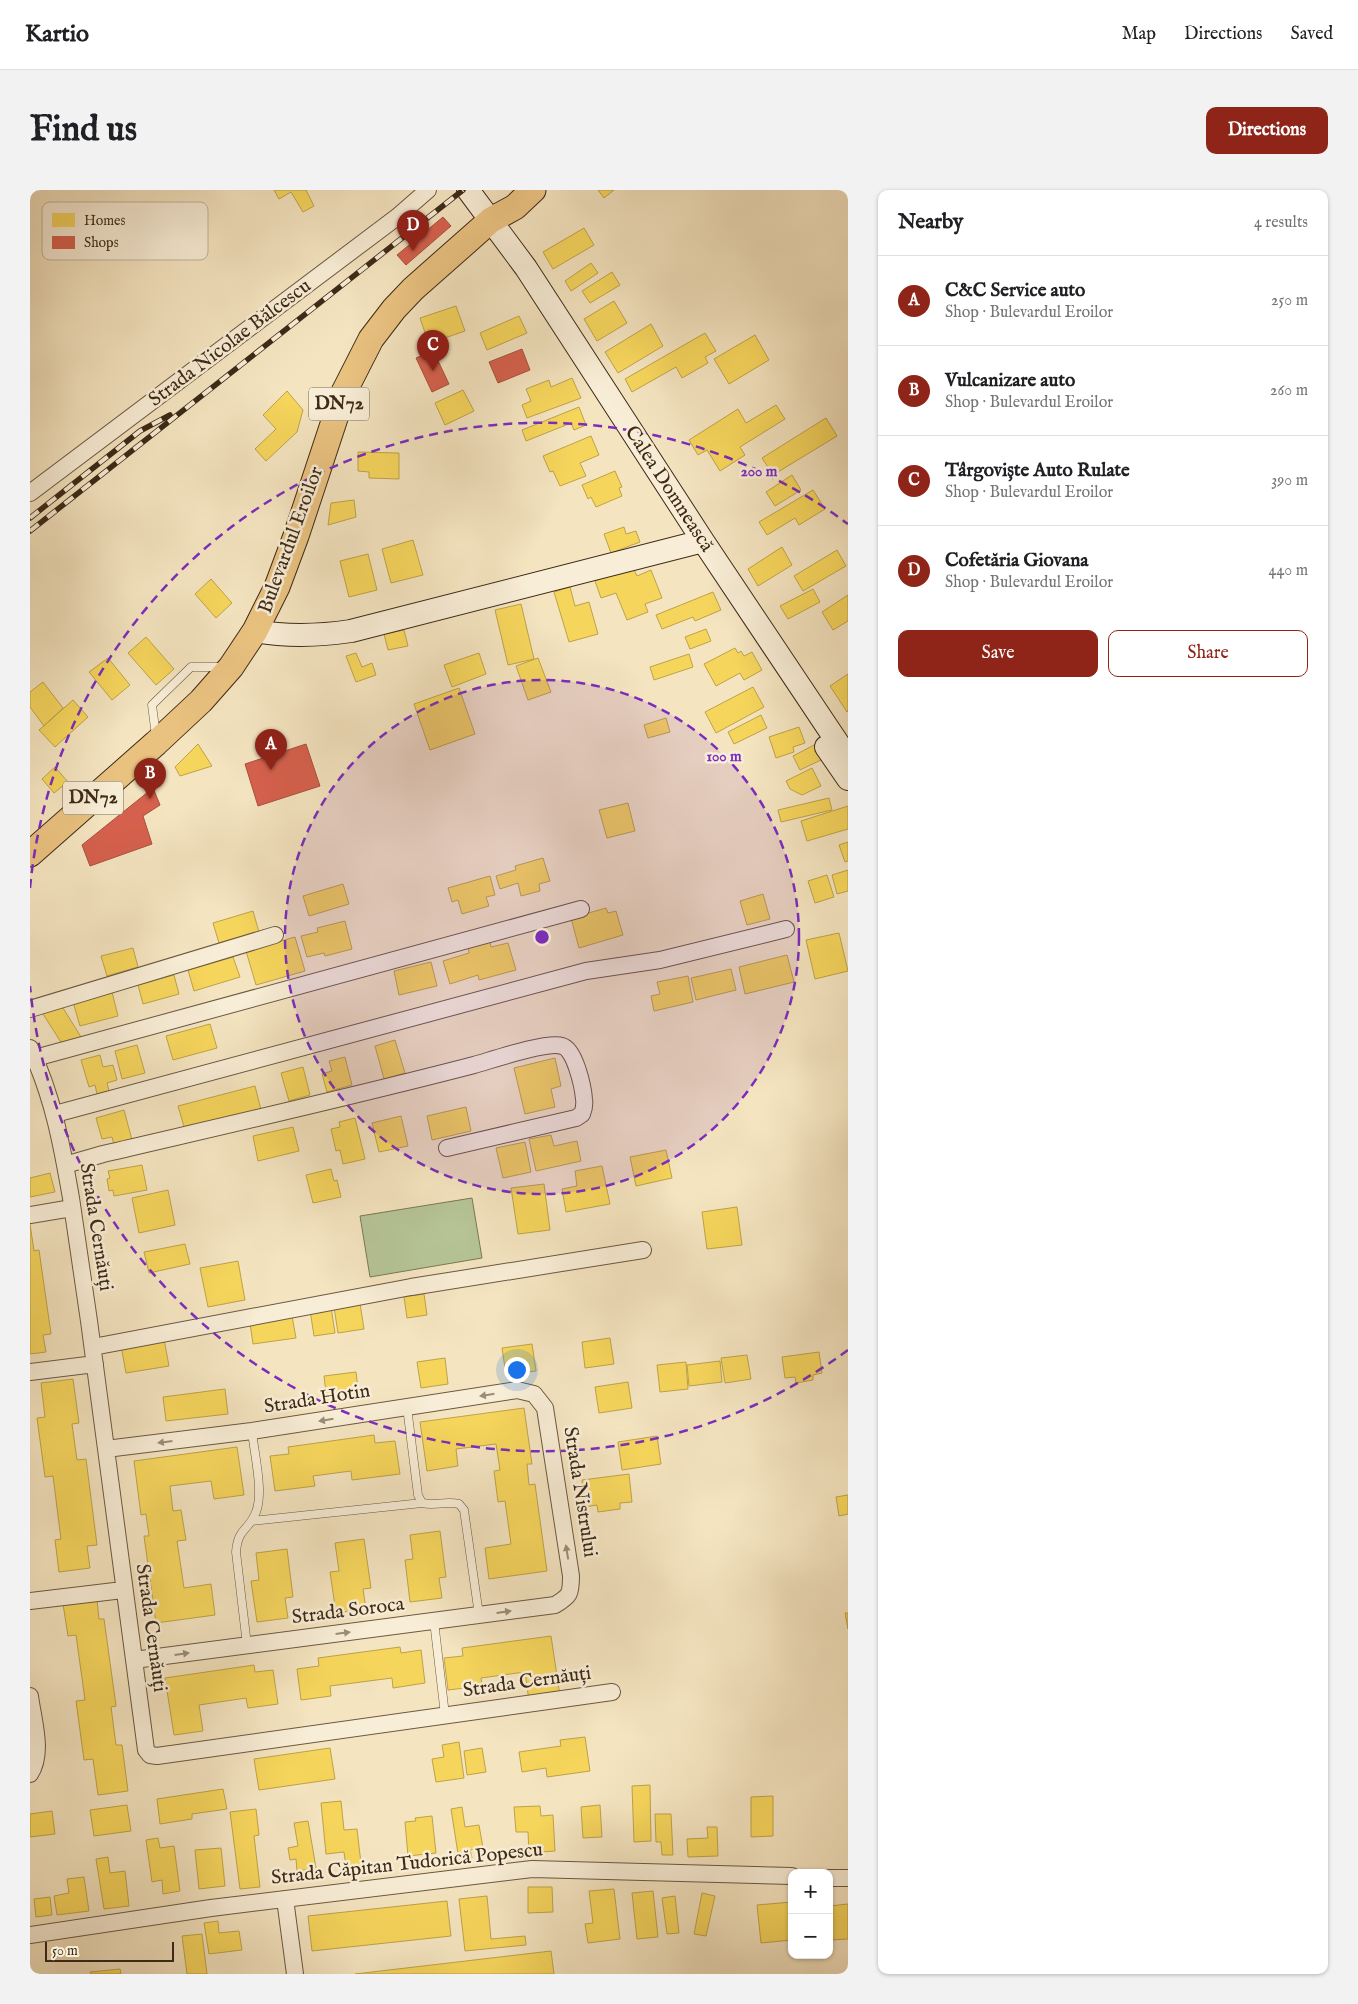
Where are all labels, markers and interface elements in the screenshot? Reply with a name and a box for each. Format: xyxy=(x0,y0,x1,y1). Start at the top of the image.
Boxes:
text: Kartio xyxy=(25,19,89,50)
text: Map xyxy=(1122,23,1156,46)
text: Directions xyxy=(1184,23,1262,46)
text: Saved xyxy=(1290,23,1333,46)
button: Directions xyxy=(1206,107,1328,154)
text: Find us xyxy=(30,108,137,153)
legend xyxy=(42,202,208,260)
text: Nearby xyxy=(898,209,963,236)
pin: D xyxy=(397,210,429,251)
text: Homes xyxy=(84,212,126,230)
text: 4 results xyxy=(1254,213,1308,233)
text: Shops xyxy=(84,234,119,252)
street label: Strada Nicolae Bălcescu xyxy=(144,274,316,412)
text: C&C Service auto xyxy=(945,279,1085,303)
text: A xyxy=(909,291,919,311)
text: 250 m xyxy=(1271,291,1308,311)
text: Shop · Bulevardul Eroilor xyxy=(945,303,1113,323)
pin: C xyxy=(417,330,449,371)
text: Vulcanizare auto xyxy=(945,369,1075,393)
text: B xyxy=(909,381,919,401)
text: 260 m xyxy=(1270,381,1308,401)
road number: DN72 xyxy=(309,388,369,420)
text: Shop · Bulevardul Eroilor xyxy=(945,393,1113,413)
street label: Calea Domnească xyxy=(619,421,719,557)
text: Târgoviște Auto Rulate xyxy=(945,459,1130,483)
text: 200 m xyxy=(741,462,778,481)
street label: Bulevardul Eroilor xyxy=(253,463,329,617)
text: C xyxy=(908,471,920,491)
text: 390 m xyxy=(1271,471,1308,491)
text: Shop · Bulevardul Eroilor xyxy=(945,483,1113,503)
text: Cofetăria Giovana xyxy=(945,549,1089,573)
text: D xyxy=(908,561,920,581)
text: 440 m xyxy=(1269,561,1308,581)
text: Shop · Bulevardul Eroilor xyxy=(945,573,1113,593)
button: Save xyxy=(898,630,1098,677)
button: Share xyxy=(1108,630,1308,677)
pin: A xyxy=(255,729,287,770)
text: 100 m xyxy=(706,747,742,766)
pin: B xyxy=(134,758,166,799)
road number: DN72 xyxy=(63,782,123,814)
centre of rings xyxy=(533,928,551,946)
street label: Strada Cernăuți xyxy=(74,1161,118,1293)
your location xyxy=(504,1357,530,1383)
street label: Strada Hotin xyxy=(262,1378,372,1420)
one-way arrow xyxy=(478,1391,494,1399)
one-way arrow xyxy=(318,1416,334,1424)
street label: Strada Nistrului xyxy=(557,1425,603,1559)
one-way arrow xyxy=(157,1438,173,1446)
one-way arrow xyxy=(563,1544,571,1560)
street label: Strada Cernăuți xyxy=(130,1562,172,1694)
street label: Strada Soroca xyxy=(290,1592,406,1630)
one-way arrow xyxy=(497,1608,513,1616)
one-way arrow xyxy=(335,1629,351,1637)
one-way arrow xyxy=(174,1650,190,1658)
street label: Strada Cernăuți xyxy=(461,1661,593,1703)
street label: Strada Căpitan Tudorică Popescu xyxy=(270,1837,544,1891)
map controls xyxy=(788,1869,833,1959)
button: + xyxy=(788,1869,833,1914)
button: − xyxy=(788,1914,833,1959)
scale bar xyxy=(45,1939,174,1962)
text: 50 m xyxy=(52,1942,78,1960)

